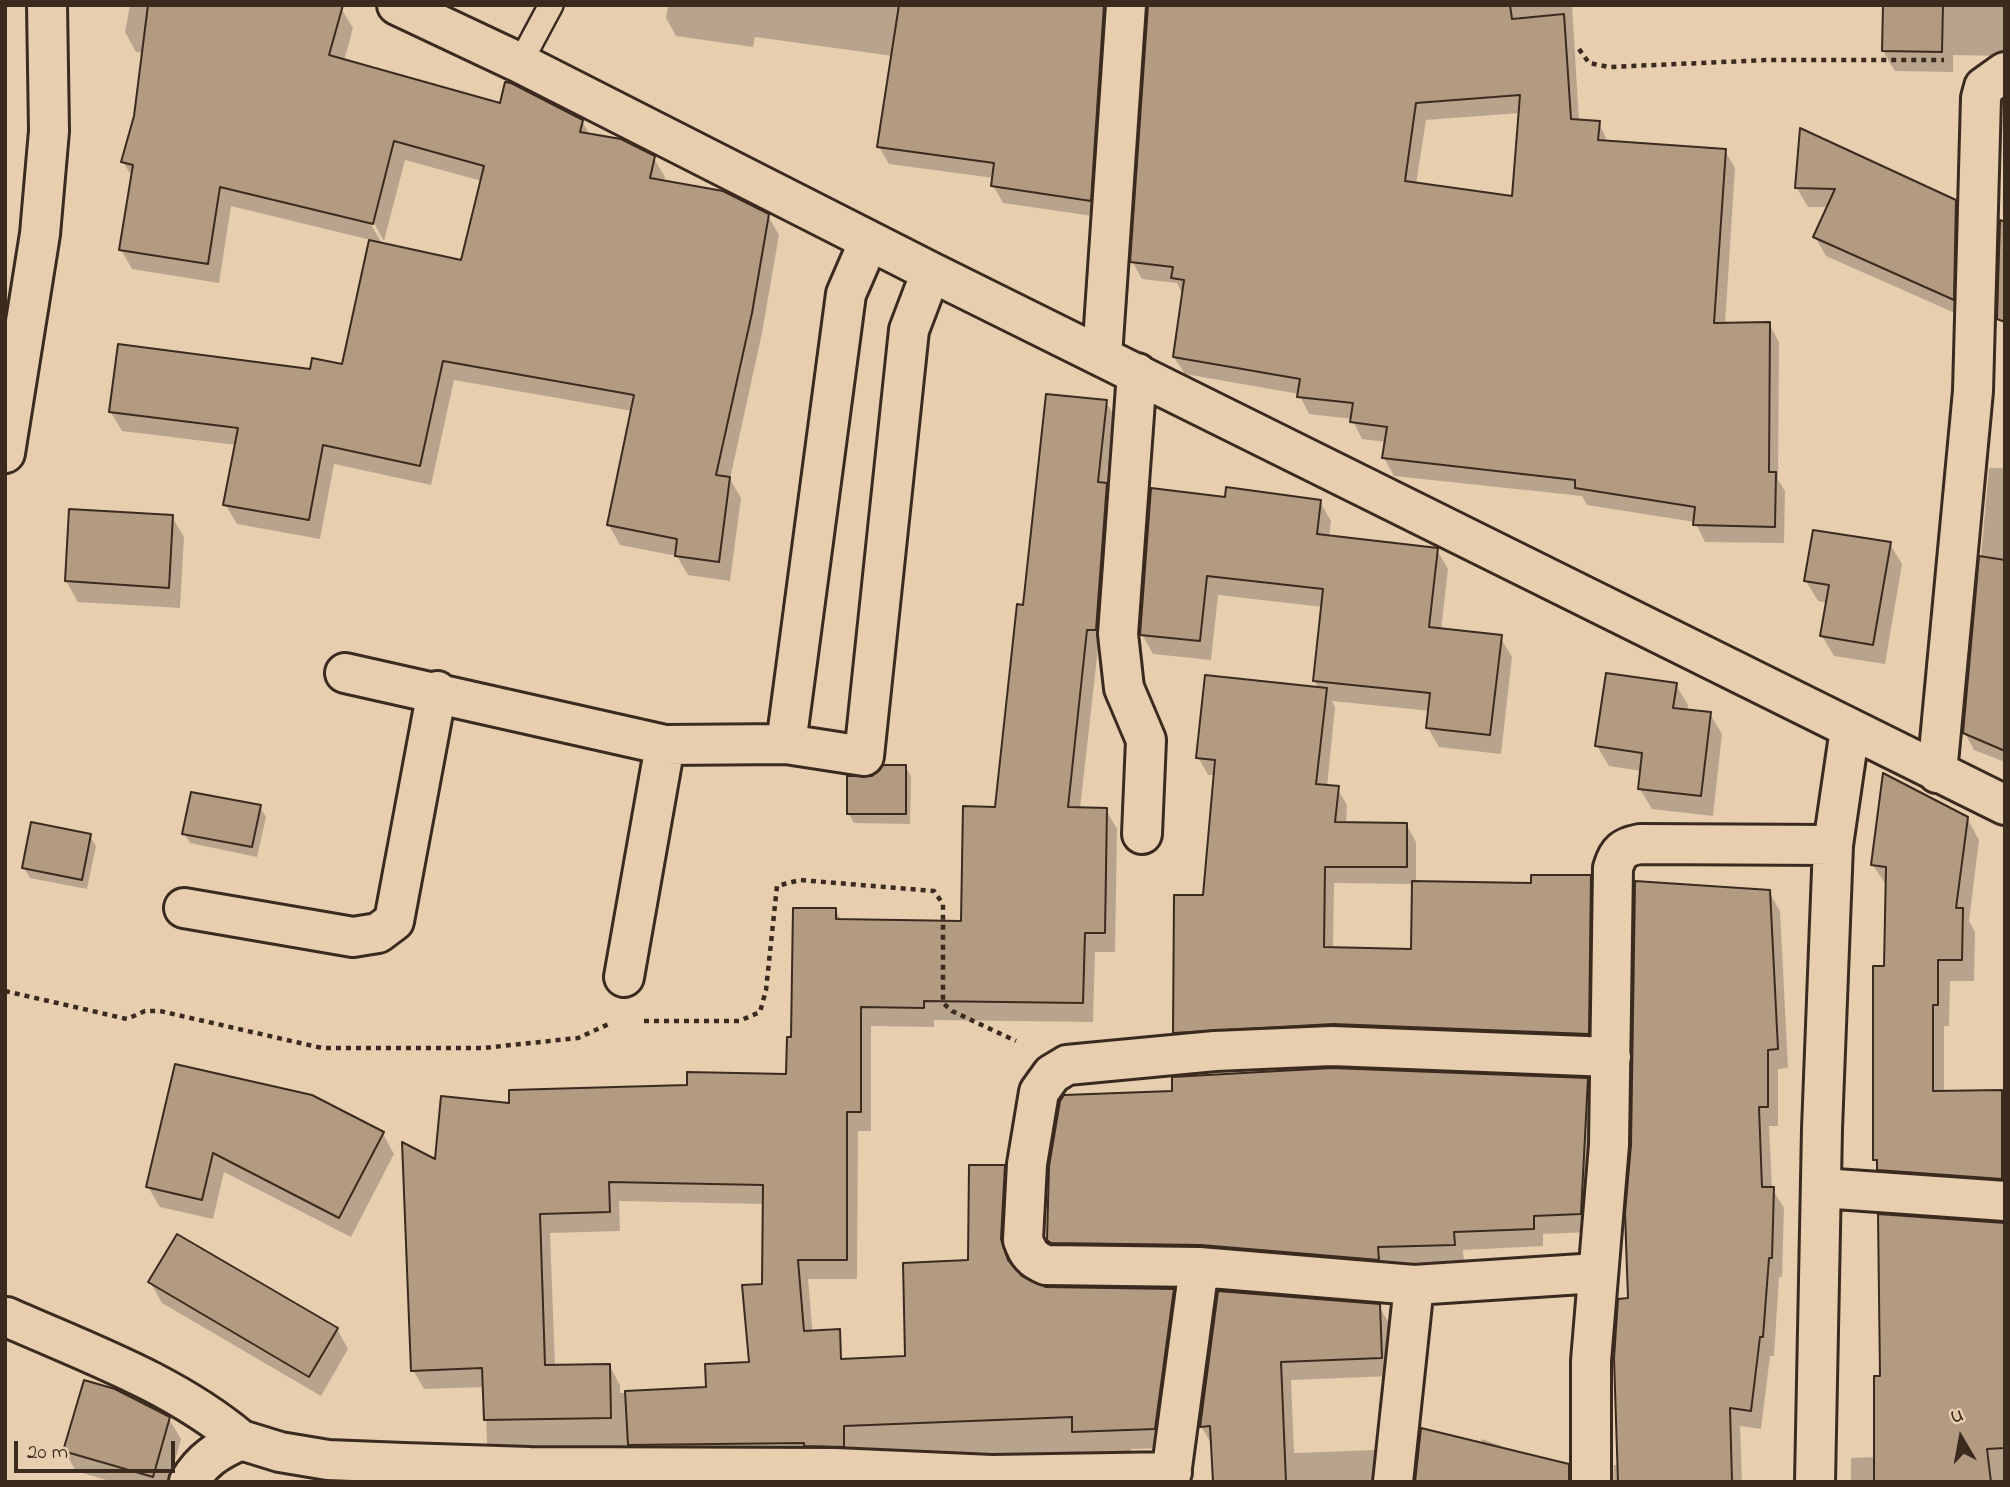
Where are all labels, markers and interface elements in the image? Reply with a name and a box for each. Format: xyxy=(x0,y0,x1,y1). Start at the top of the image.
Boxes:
text: U xyxy=(1949,1402,1966,1431)
north arrow xyxy=(1926,1403,1996,1473)
scale bar xyxy=(18,1428,178,1472)
text: 20 m xyxy=(27,1438,68,1468)

